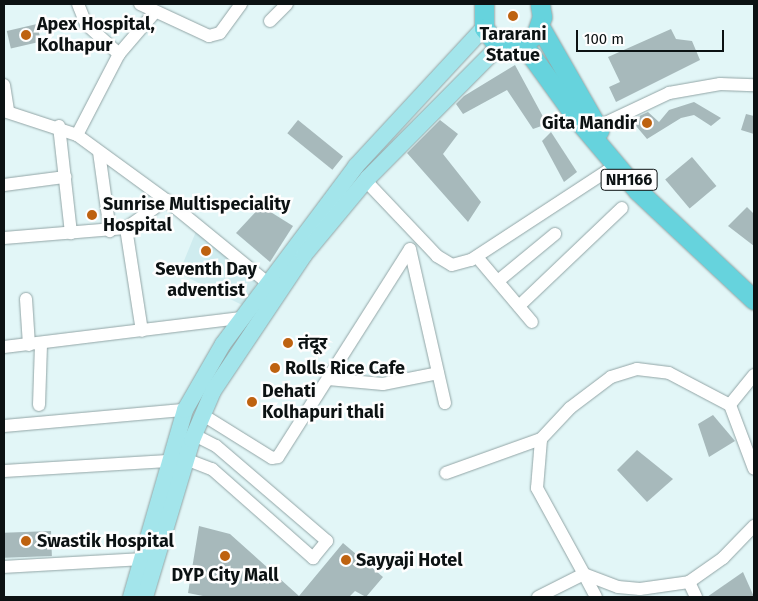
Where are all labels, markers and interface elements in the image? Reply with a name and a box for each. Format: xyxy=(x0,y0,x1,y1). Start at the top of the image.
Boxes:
marker: Tararani Statue xyxy=(507,10,519,22)
place label: Apex Hospital, Kolhapur xyxy=(37,14,155,56)
scale bar xyxy=(578,20,726,52)
place label: Tararani Statue xyxy=(479,24,547,66)
marker: Apex Hospital, Kolhapur xyxy=(19,28,33,42)
text: 100 m xyxy=(584,30,624,48)
place label: Gita Mandir xyxy=(542,112,637,134)
marker: Gita Mandir xyxy=(641,117,653,129)
road number: NH166 xyxy=(600,166,658,194)
place label: Sunrise Multispeciality Hospital xyxy=(103,194,290,236)
marker: Sunrise Multispeciality Hospital xyxy=(85,208,99,222)
marker: Seventh Day adventist xyxy=(200,245,212,257)
place label: Seventh Day adventist xyxy=(155,259,257,302)
place label: तंदूर xyxy=(298,332,327,354)
marker: तंदूर xyxy=(282,337,294,349)
place label: Rolls Rice Cafe xyxy=(285,357,405,379)
marker: Rolls Rice Cafe xyxy=(269,362,281,374)
place label: Dehati Kolhapuri thali xyxy=(262,381,384,424)
marker: Dehati Kolhapuri thali xyxy=(246,396,258,408)
place label: Swastik Hospital xyxy=(37,530,174,552)
marker: Swastik Hospital xyxy=(19,534,33,548)
place label: Sayyaji Hotel xyxy=(356,549,463,571)
marker: DYP City Mall xyxy=(219,550,231,562)
marker: Sayyaji Hotel xyxy=(340,554,352,566)
place label: DYP City Mall xyxy=(171,564,279,586)

